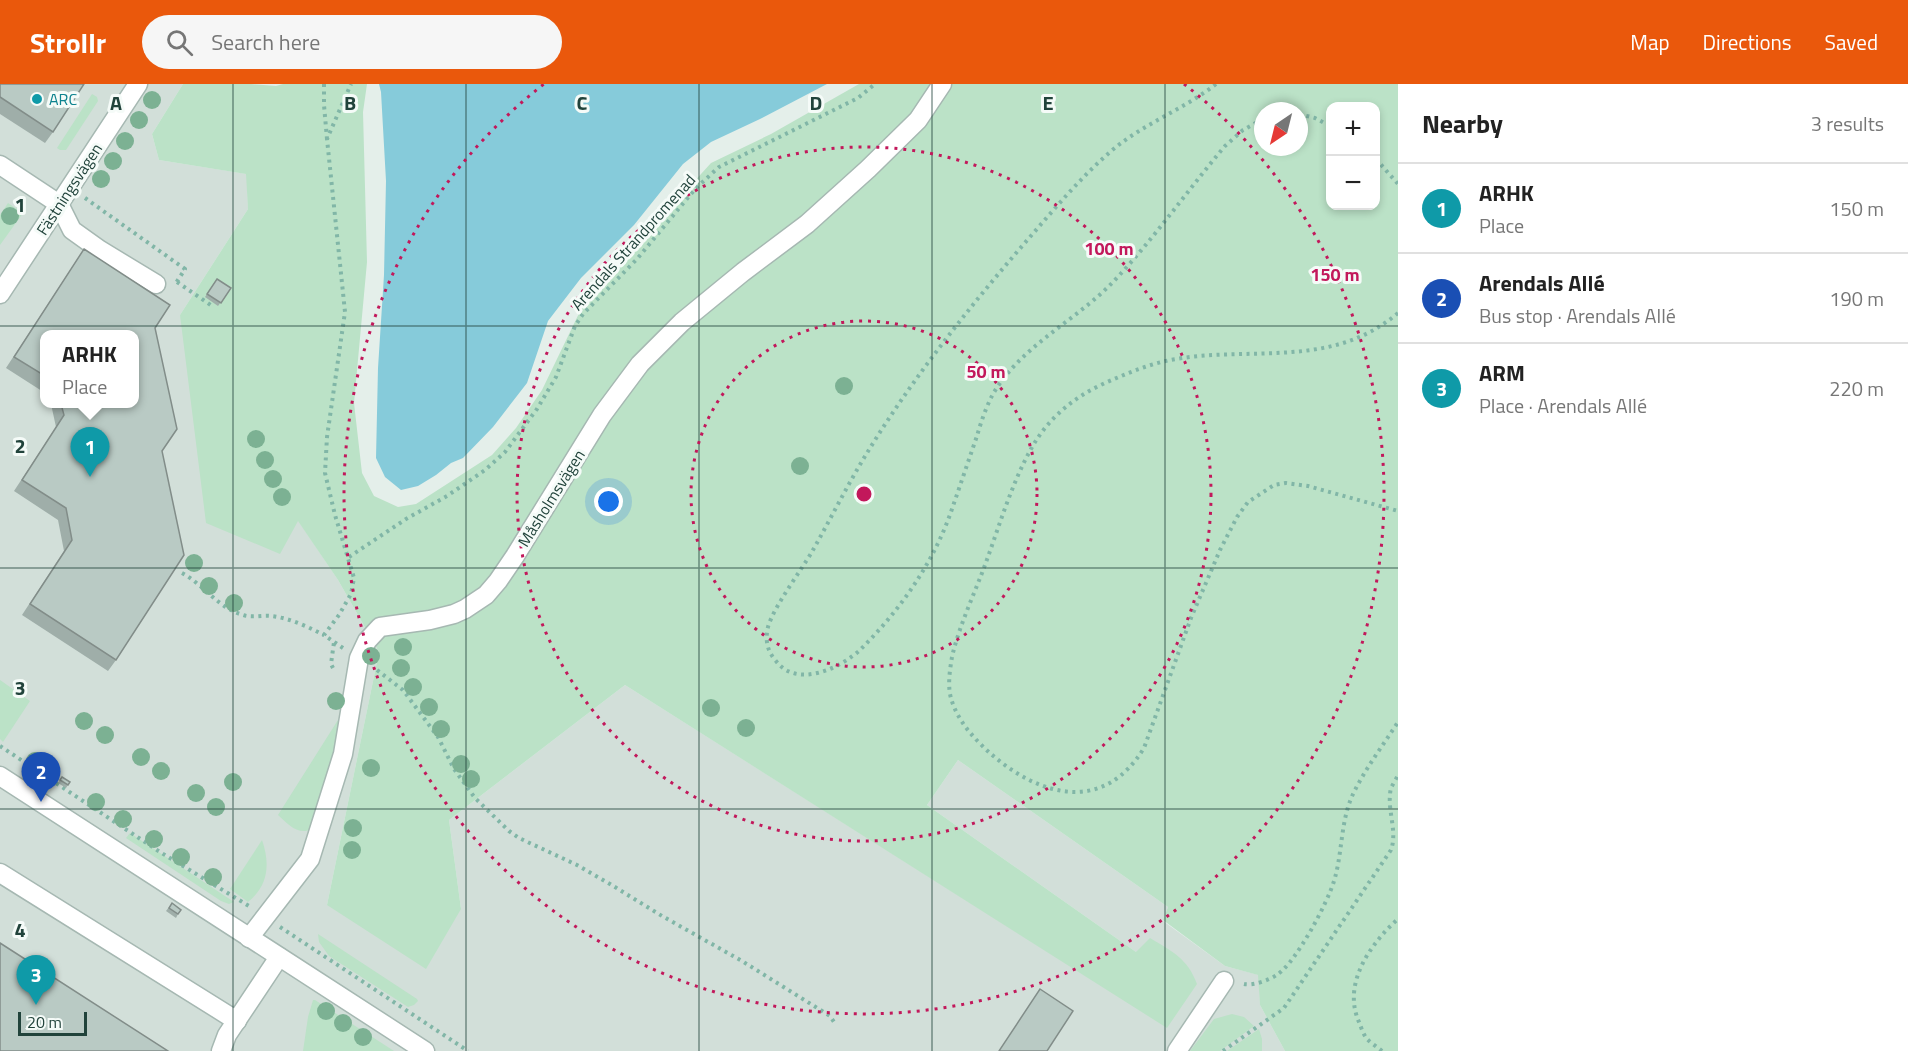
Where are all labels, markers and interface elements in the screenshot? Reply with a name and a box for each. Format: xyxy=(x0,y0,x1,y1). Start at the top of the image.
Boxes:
search box xyxy=(142,15,562,69)
text: Strollr xyxy=(30,21,106,64)
text: Search here xyxy=(211,25,320,59)
icon: search xyxy=(163,26,196,59)
text: Map xyxy=(1630,26,1670,58)
text: Directions xyxy=(1703,26,1792,58)
text: Saved xyxy=(1825,26,1878,58)
place label: ARC xyxy=(49,87,77,111)
text: A xyxy=(110,87,122,118)
text: B xyxy=(344,87,356,118)
text: C xyxy=(577,87,588,118)
text: D xyxy=(810,87,822,118)
text: E xyxy=(1042,87,1054,118)
marker: ARC xyxy=(30,92,44,106)
north arrow xyxy=(1254,102,1308,156)
map controls xyxy=(1326,102,1380,210)
button: + xyxy=(1326,102,1380,156)
text: Nearby xyxy=(1422,104,1503,143)
text: 3 results xyxy=(1811,108,1884,139)
street label: Fästningsvägen xyxy=(30,138,108,240)
button: − xyxy=(1326,156,1380,210)
street label: Arendals Strandpromenad xyxy=(565,168,701,316)
text: ARHK xyxy=(1479,176,1534,210)
text: 1 xyxy=(14,189,26,220)
text: 1 xyxy=(1436,193,1447,224)
text: 150 m xyxy=(1829,193,1884,224)
text: Place xyxy=(1479,210,1524,241)
text: 100 m xyxy=(1084,235,1134,262)
text: 150 m xyxy=(1310,261,1360,288)
text: Arendals Allé xyxy=(1479,266,1605,300)
text: 2 xyxy=(1436,283,1447,314)
text: 190 m xyxy=(1829,283,1884,314)
text: Bus stop · Arendals Allé xyxy=(1479,300,1676,331)
popup xyxy=(40,330,139,408)
text: ARHK xyxy=(62,337,117,371)
text: ARM xyxy=(1479,356,1525,390)
text: 50 m xyxy=(966,358,1006,385)
text: Place xyxy=(62,371,107,402)
text: 3 xyxy=(1436,373,1447,404)
text: 220 m xyxy=(1829,373,1884,404)
text: Place · Arendals Allé xyxy=(1479,390,1647,421)
pin: 1 xyxy=(70,428,110,477)
text: 2 xyxy=(14,430,26,461)
street label: Måsholmsvägen xyxy=(511,445,591,551)
centre of rings xyxy=(854,484,874,504)
your location xyxy=(594,487,623,516)
text: 3 xyxy=(14,672,26,703)
pin: 2 xyxy=(22,752,60,802)
text: 4 xyxy=(14,914,26,945)
pin: 3 xyxy=(16,956,56,1005)
scale bar xyxy=(18,1009,87,1036)
text: 20 m xyxy=(27,1010,62,1034)

